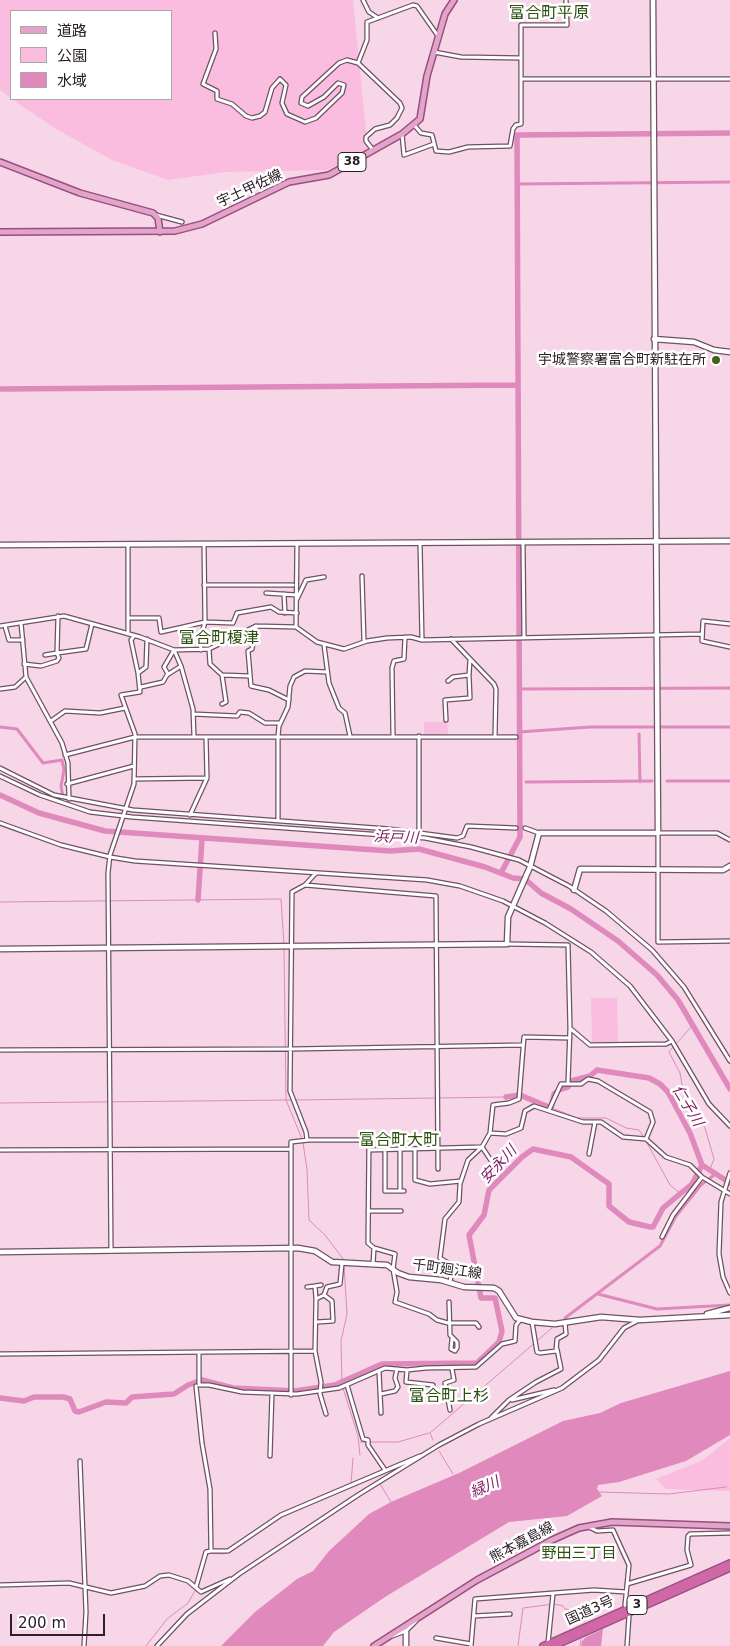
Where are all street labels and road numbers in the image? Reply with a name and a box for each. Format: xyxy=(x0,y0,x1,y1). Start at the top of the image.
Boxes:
road number: 38 xyxy=(338,152,366,172)
street label: 宇土甲佐線 xyxy=(215,167,285,211)
street label: 千町廻江線 xyxy=(411,1257,483,1283)
street label: 熊本嘉島線 xyxy=(487,1519,557,1567)
street label: 国道3号 xyxy=(563,1593,617,1629)
road number: 3 xyxy=(627,1596,647,1614)

